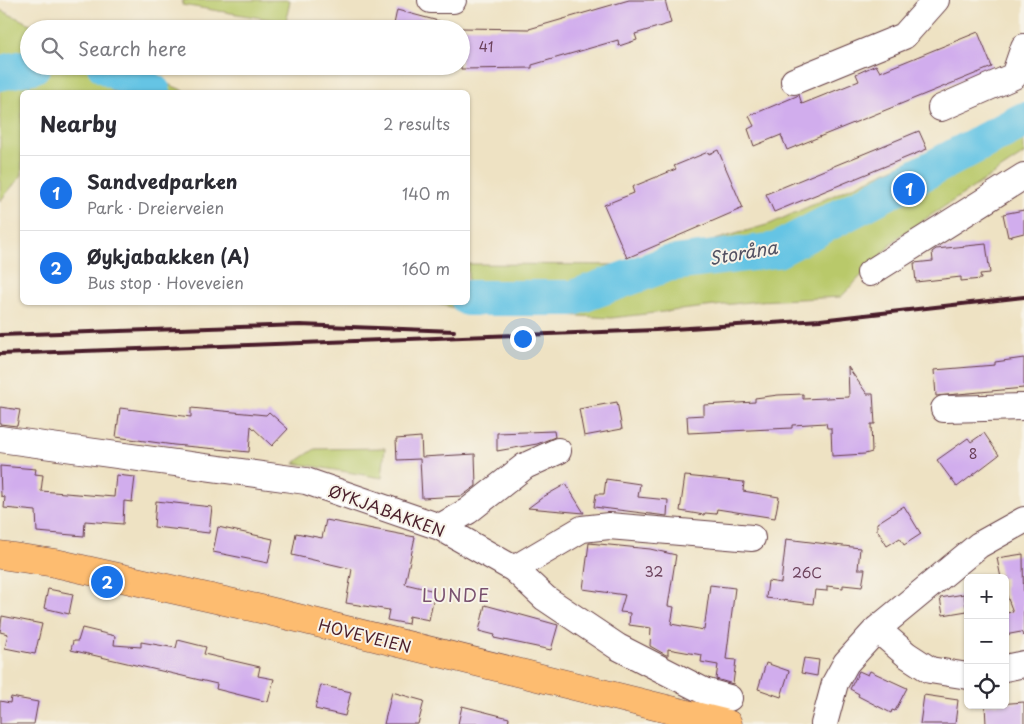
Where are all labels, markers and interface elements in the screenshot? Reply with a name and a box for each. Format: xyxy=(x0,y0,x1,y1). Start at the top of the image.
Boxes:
search box xyxy=(20,20,470,75)
icon: search xyxy=(38,34,66,62)
text: Search here xyxy=(78,34,187,62)
house number: 41 xyxy=(479,36,493,57)
text: Nearby xyxy=(40,107,117,139)
text: 2 results xyxy=(383,111,450,135)
text: Sandvedparken xyxy=(87,167,238,195)
pin: 1 xyxy=(893,170,925,208)
text: 1 xyxy=(52,181,60,205)
text: 140 m xyxy=(402,181,450,205)
text: Park · Dreierveien xyxy=(87,195,224,219)
water label: Storåna xyxy=(707,233,780,271)
text: Øykjabakken (A) xyxy=(87,242,250,270)
text: 2 xyxy=(50,256,62,280)
text: 160 m xyxy=(402,256,450,280)
text: Bus stop · Hoveveien xyxy=(87,270,244,294)
your location xyxy=(510,326,536,352)
house number: 8 xyxy=(969,443,977,464)
street label: ØYKJABAKKEN xyxy=(325,478,449,542)
house number: 32 xyxy=(645,561,663,582)
house number: 26C xyxy=(792,562,822,583)
pin: 2 xyxy=(91,563,123,601)
map controls xyxy=(964,574,1009,709)
button: + xyxy=(964,574,1009,619)
district label: LUNDE xyxy=(422,581,490,608)
street label: HOVEVEIEN xyxy=(316,612,414,658)
button: − xyxy=(964,619,1009,664)
button: locate xyxy=(964,664,1009,709)

